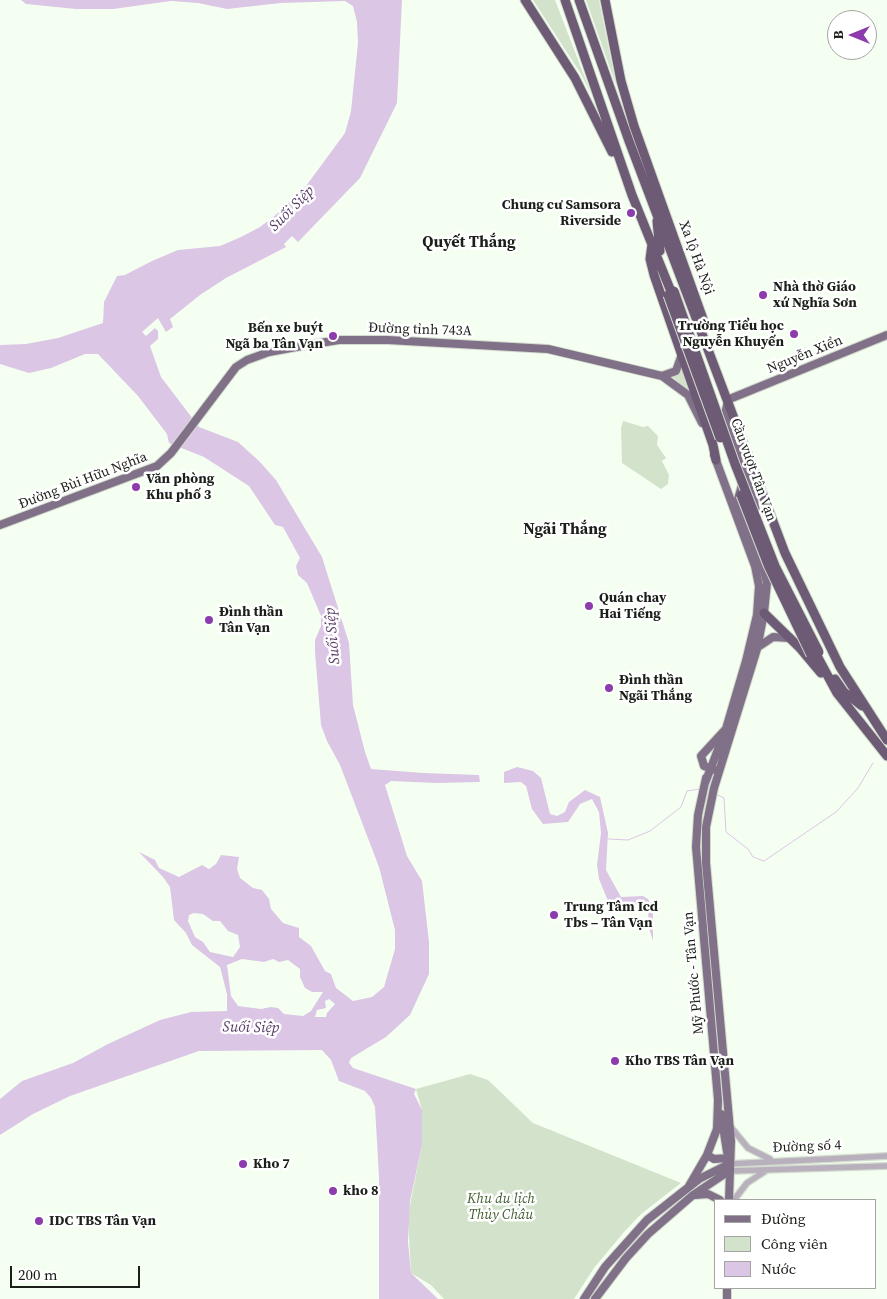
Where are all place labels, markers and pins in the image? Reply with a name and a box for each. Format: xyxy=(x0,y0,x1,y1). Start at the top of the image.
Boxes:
place label: Chung cư Samsora Riverside xyxy=(502,197,621,230)
marker: Chung cư Samsora Riverside xyxy=(625,207,637,219)
place label: Nhà thờ Giáo xứ Nghĩa Sơn xyxy=(773,279,857,312)
marker: Nhà thờ Giáo xứ Nghĩa Sơn xyxy=(757,289,769,301)
place label: Trường Tiểu học Nguyễn Khuyến xyxy=(678,318,784,351)
place label: Bến xe buýt Ngã ba Tân Vạn xyxy=(225,320,323,352)
marker: Trường Tiểu học Nguyễn Khuyến xyxy=(788,328,800,340)
marker: Bến xe buýt Ngã ba Tân Vạn xyxy=(327,330,339,342)
place label: Văn phòng Khu phố 3 xyxy=(146,471,214,504)
marker: Văn phòng Khu phố 3 xyxy=(130,481,142,493)
place label: Quán chay Hai Tiếng xyxy=(599,590,666,622)
marker: Quán chay Hai Tiếng xyxy=(583,600,595,612)
place label: Đình thần Tân Vạn xyxy=(219,604,283,636)
marker: Đình thần Tân Vạn xyxy=(203,614,215,626)
place label: Đình thần Ngãi Thắng xyxy=(619,672,692,704)
marker: Đình thần Ngãi Thắng xyxy=(603,682,615,694)
place label: Trung Tâm Icd Tbs – Tân Vạn xyxy=(564,899,658,932)
marker: Trung Tâm Icd Tbs – Tân Vạn xyxy=(548,909,560,921)
place label: Kho TBS Tân Vạn xyxy=(625,1053,734,1069)
marker: Kho TBS Tân Vạn xyxy=(609,1055,621,1067)
place label: Kho 7 xyxy=(253,1156,290,1172)
marker: Kho 7 xyxy=(237,1158,249,1170)
place label: kho 8 xyxy=(343,1183,379,1199)
marker: kho 8 xyxy=(327,1185,339,1197)
place label: IDC TBS Tân Vạn xyxy=(49,1213,156,1229)
marker: IDC TBS Tân Vạn xyxy=(33,1215,45,1227)

